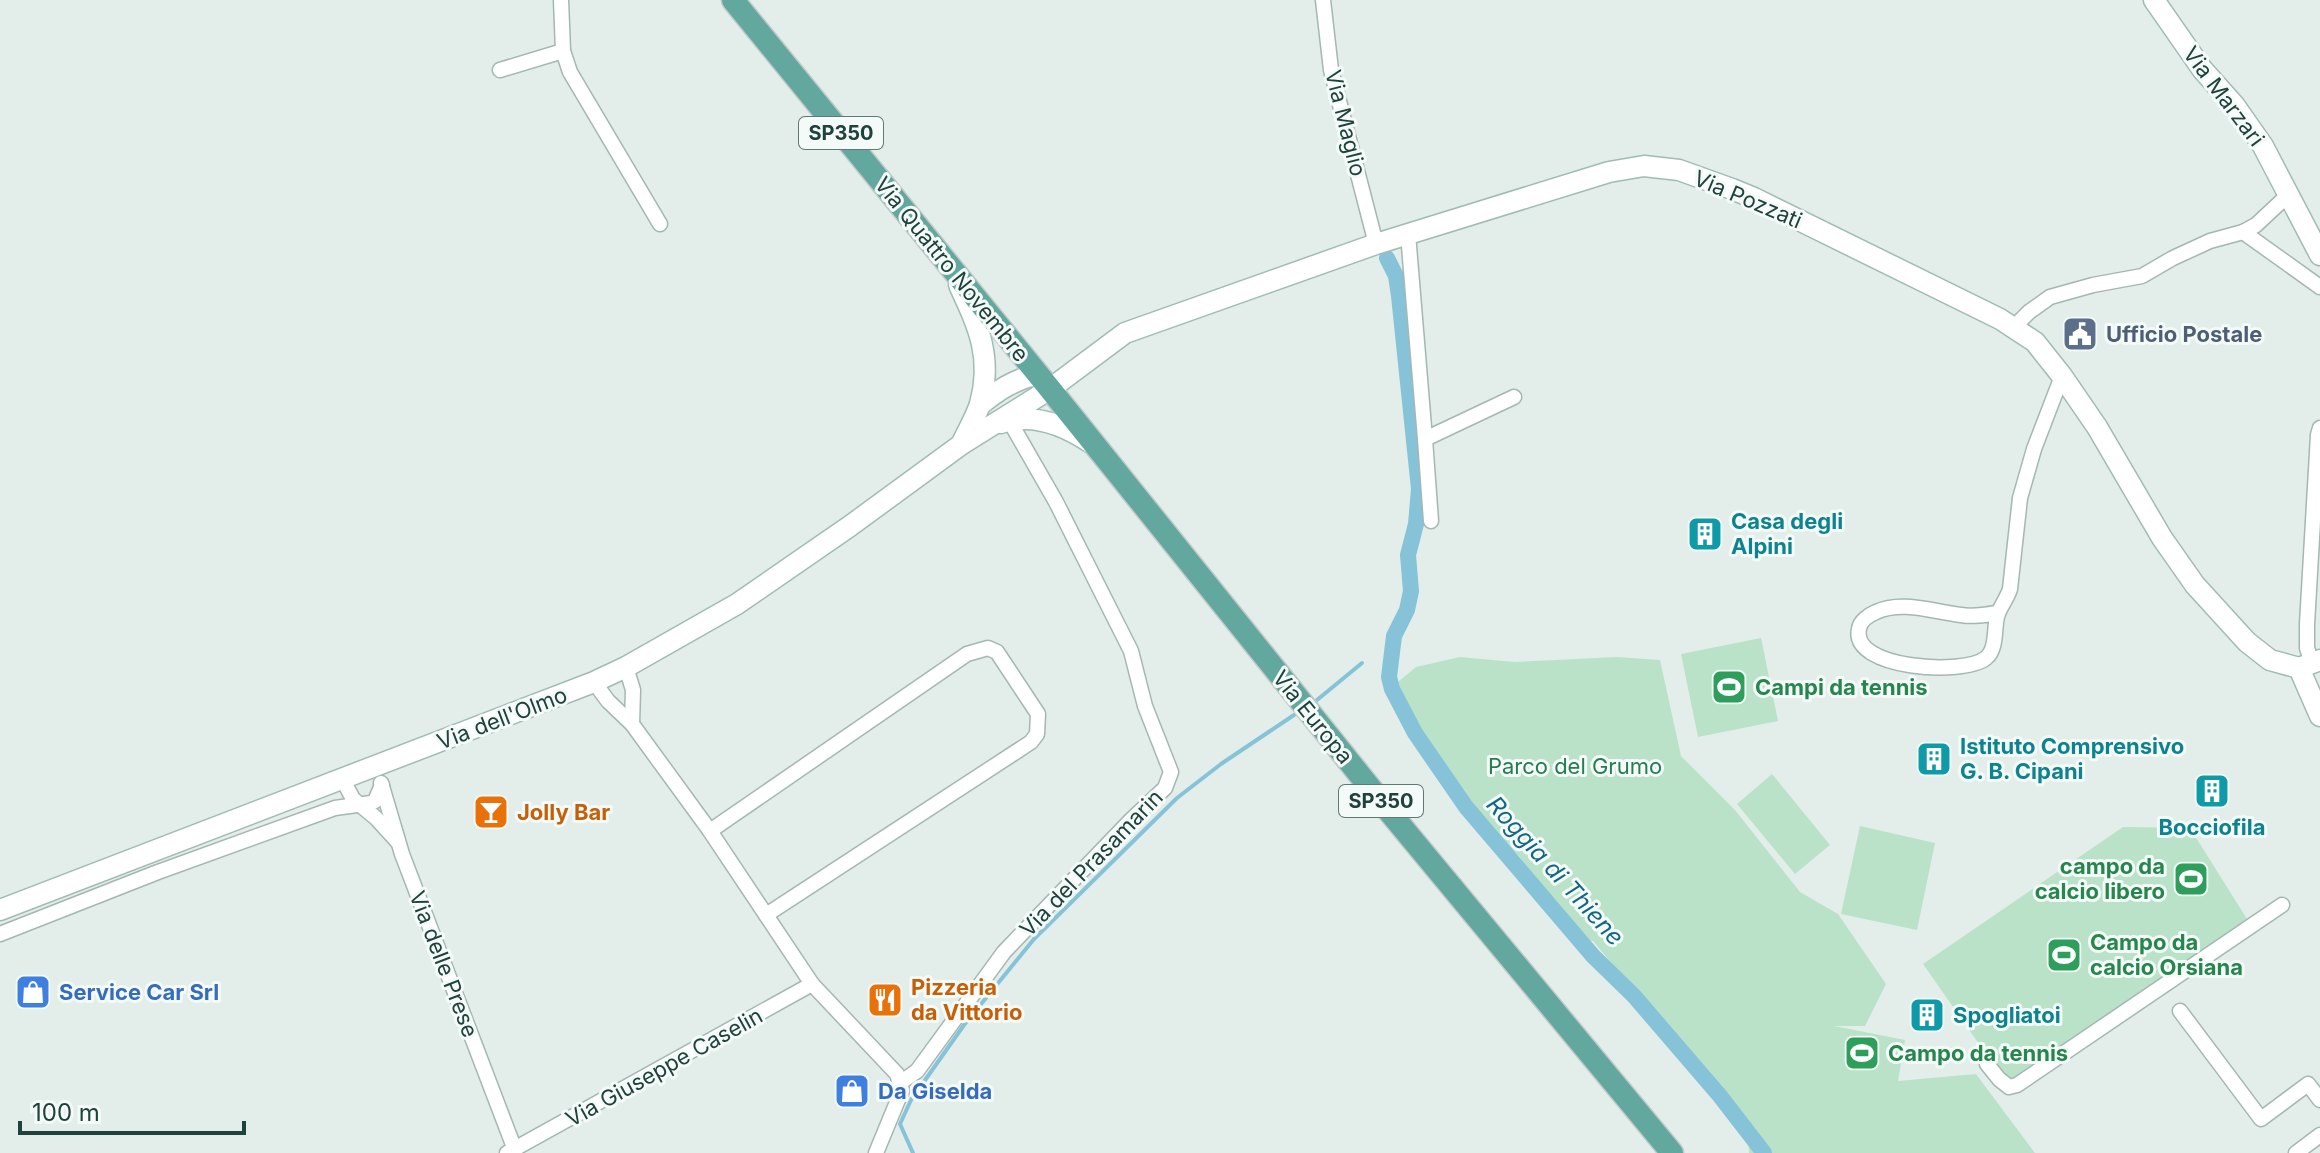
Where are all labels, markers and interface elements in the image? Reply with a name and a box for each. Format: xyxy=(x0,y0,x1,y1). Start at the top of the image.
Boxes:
street label: Via Marzari xyxy=(2178,41,2270,151)
street label: Via Maglio xyxy=(1320,67,1372,179)
road number: SP350 xyxy=(799,117,883,149)
street label: Via Pozzati xyxy=(1690,165,1806,233)
street label: Via Quattro Novembre xyxy=(870,171,1034,367)
public building icon: Ufficio Postale xyxy=(2061,315,2099,353)
place label: Ufficio Postale xyxy=(2106,321,2262,347)
place label: Casa degli Alpini xyxy=(1731,508,1843,559)
building icon: Casa degli Alpini xyxy=(1686,515,1724,553)
street label: Via Europa xyxy=(1268,665,1358,769)
sports icon: Campi da tennis xyxy=(1710,668,1748,706)
place label: Campi da tennis xyxy=(1755,674,1928,700)
street label: Via dell'Olmo xyxy=(433,681,571,755)
place label: Istituto Comprensivo G. B. Cipani xyxy=(1960,733,2184,784)
building icon: Istituto Comprensivo G. B. Cipani xyxy=(1915,740,1953,778)
park label: Parco del Grumo xyxy=(1488,753,1662,779)
building icon: Bocciofila xyxy=(2193,772,2231,810)
street label: Via del Prasamarin xyxy=(1014,784,1168,942)
road number: SP350 xyxy=(1339,785,1423,817)
water label: Roggia di Thiene xyxy=(1481,790,1630,951)
bar icon: Jolly Bar xyxy=(472,793,510,831)
place label: Jolly Bar xyxy=(517,799,610,825)
place label: Bocciofila xyxy=(2158,814,2266,840)
place label: campo da calcio libero xyxy=(2035,853,2165,904)
sports icon: campo da calcio libero xyxy=(2172,860,2210,898)
street label: Via delle Prese xyxy=(404,887,484,1041)
place label: Campo da calcio Orsiana xyxy=(2090,929,2243,980)
sports icon: Campo da calcio Orsiana xyxy=(2045,936,2083,974)
shop icon: Service Car Srl xyxy=(14,973,52,1011)
place label: Pizzeria da Vittorio xyxy=(911,974,1022,1025)
place label: Service Car Srl xyxy=(59,979,219,1005)
restaurant icon: Pizzeria da Vittorio xyxy=(866,981,904,1019)
building icon: Spogliatoi xyxy=(1908,996,1946,1034)
street label: Via Giuseppe Caselin xyxy=(561,1002,767,1132)
place label: Spogliatoi xyxy=(1953,1002,2061,1028)
sports icon: Campo da tennis xyxy=(1843,1034,1881,1072)
place label: Campo da tennis xyxy=(1888,1040,2068,1066)
shop icon: Da Giselda xyxy=(833,1072,871,1110)
place label: Da Giselda xyxy=(878,1078,992,1104)
scale bar xyxy=(20,1085,244,1135)
text: 100 m xyxy=(32,1098,100,1127)

